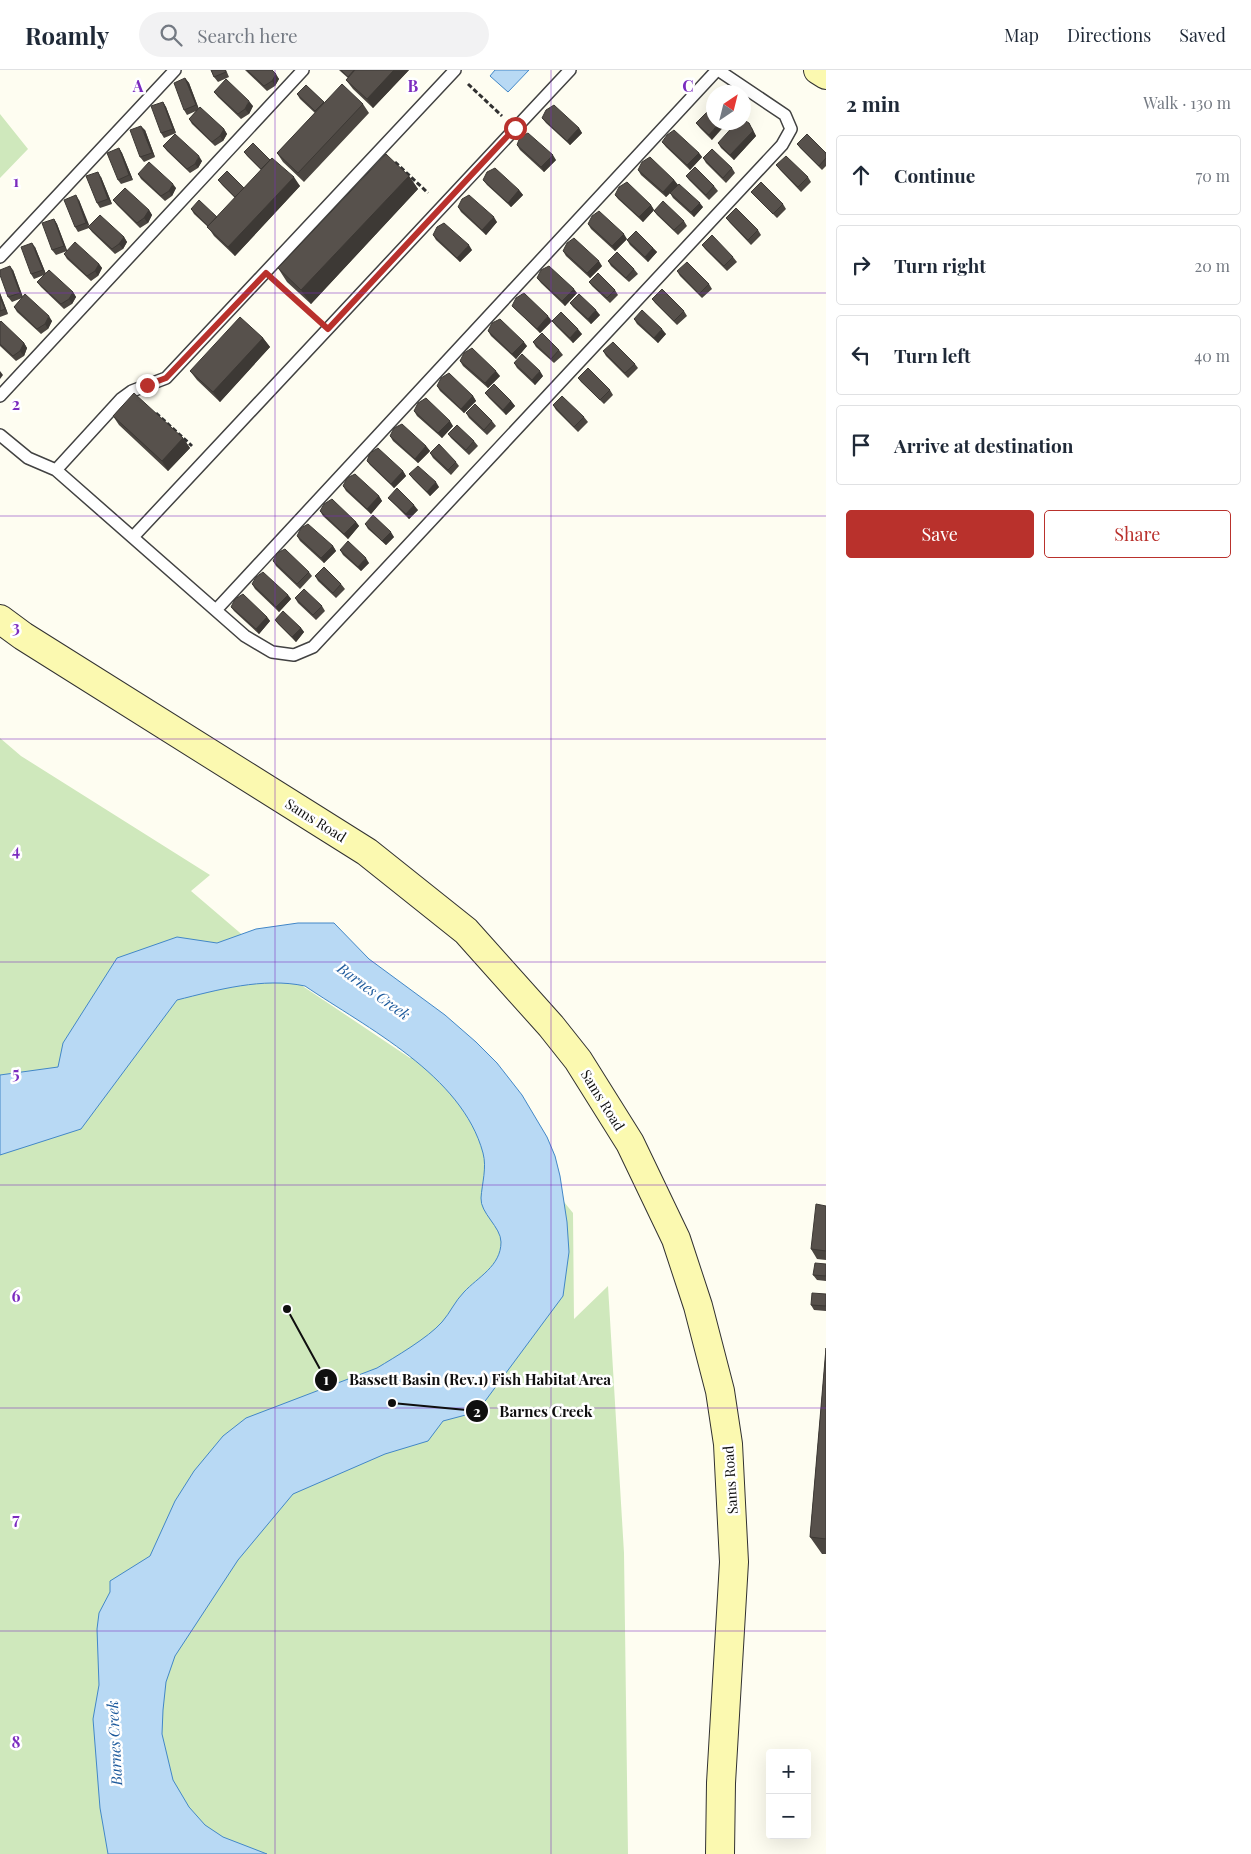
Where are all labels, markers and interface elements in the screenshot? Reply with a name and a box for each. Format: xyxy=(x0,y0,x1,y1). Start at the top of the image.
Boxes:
search box xyxy=(139,12,489,57)
text: Roamly xyxy=(25,19,109,51)
icon: search xyxy=(157,21,185,49)
text: Search here xyxy=(197,22,298,48)
text: Map xyxy=(1004,23,1039,47)
text: Directions xyxy=(1067,23,1151,47)
text: Saved xyxy=(1179,23,1226,47)
text: A xyxy=(132,75,144,96)
text: B xyxy=(408,75,419,96)
text: C xyxy=(682,75,694,96)
north arrow xyxy=(706,85,751,130)
text: 2 min xyxy=(846,89,900,117)
text: Walk · 130 m xyxy=(1143,92,1231,113)
route start xyxy=(504,117,527,140)
icon: ahead xyxy=(847,161,875,189)
text: Continue xyxy=(894,162,975,188)
text: 70 m xyxy=(1196,165,1230,186)
text: 1 xyxy=(13,170,19,191)
icon: right xyxy=(847,251,875,279)
text: Turn right xyxy=(894,252,986,278)
text: 20 m xyxy=(1195,255,1230,276)
icon: left xyxy=(847,341,875,369)
text: Turn left xyxy=(894,342,971,368)
text: 40 m xyxy=(1194,345,1230,366)
route end xyxy=(136,374,159,397)
text: 2 xyxy=(12,393,20,414)
icon: arrive xyxy=(847,431,875,459)
text: Arrive at destination xyxy=(894,432,1074,458)
button: Save xyxy=(846,510,1034,558)
button: Share xyxy=(1044,510,1231,558)
text: 3 xyxy=(12,616,20,637)
street label: Sams Road xyxy=(282,794,350,846)
text: 4 xyxy=(12,839,20,860)
water label: Barnes Creek xyxy=(333,957,415,1024)
text: 5 xyxy=(12,1062,20,1083)
street label: Sams Road xyxy=(577,1066,629,1134)
text: 6 xyxy=(12,1285,21,1306)
callout: Bassett Basin (Rev.1) Fish Habitat Area xyxy=(313,1365,621,1395)
text: 1 xyxy=(323,1369,329,1389)
text: Bassett Basin (Rev.1) Fish Habitat Area xyxy=(349,1369,611,1389)
callout: Barnes Creek xyxy=(464,1396,603,1426)
text: 2 xyxy=(473,1401,481,1421)
text: Barnes Creek xyxy=(499,1401,593,1421)
street label: Sams Road xyxy=(718,1445,742,1515)
text: 7 xyxy=(12,1508,20,1529)
water label: Barnes Creek xyxy=(102,1700,126,1787)
text: 8 xyxy=(12,1731,21,1752)
map controls xyxy=(766,1749,811,1839)
button: + xyxy=(766,1749,811,1794)
button: − xyxy=(766,1794,811,1839)

